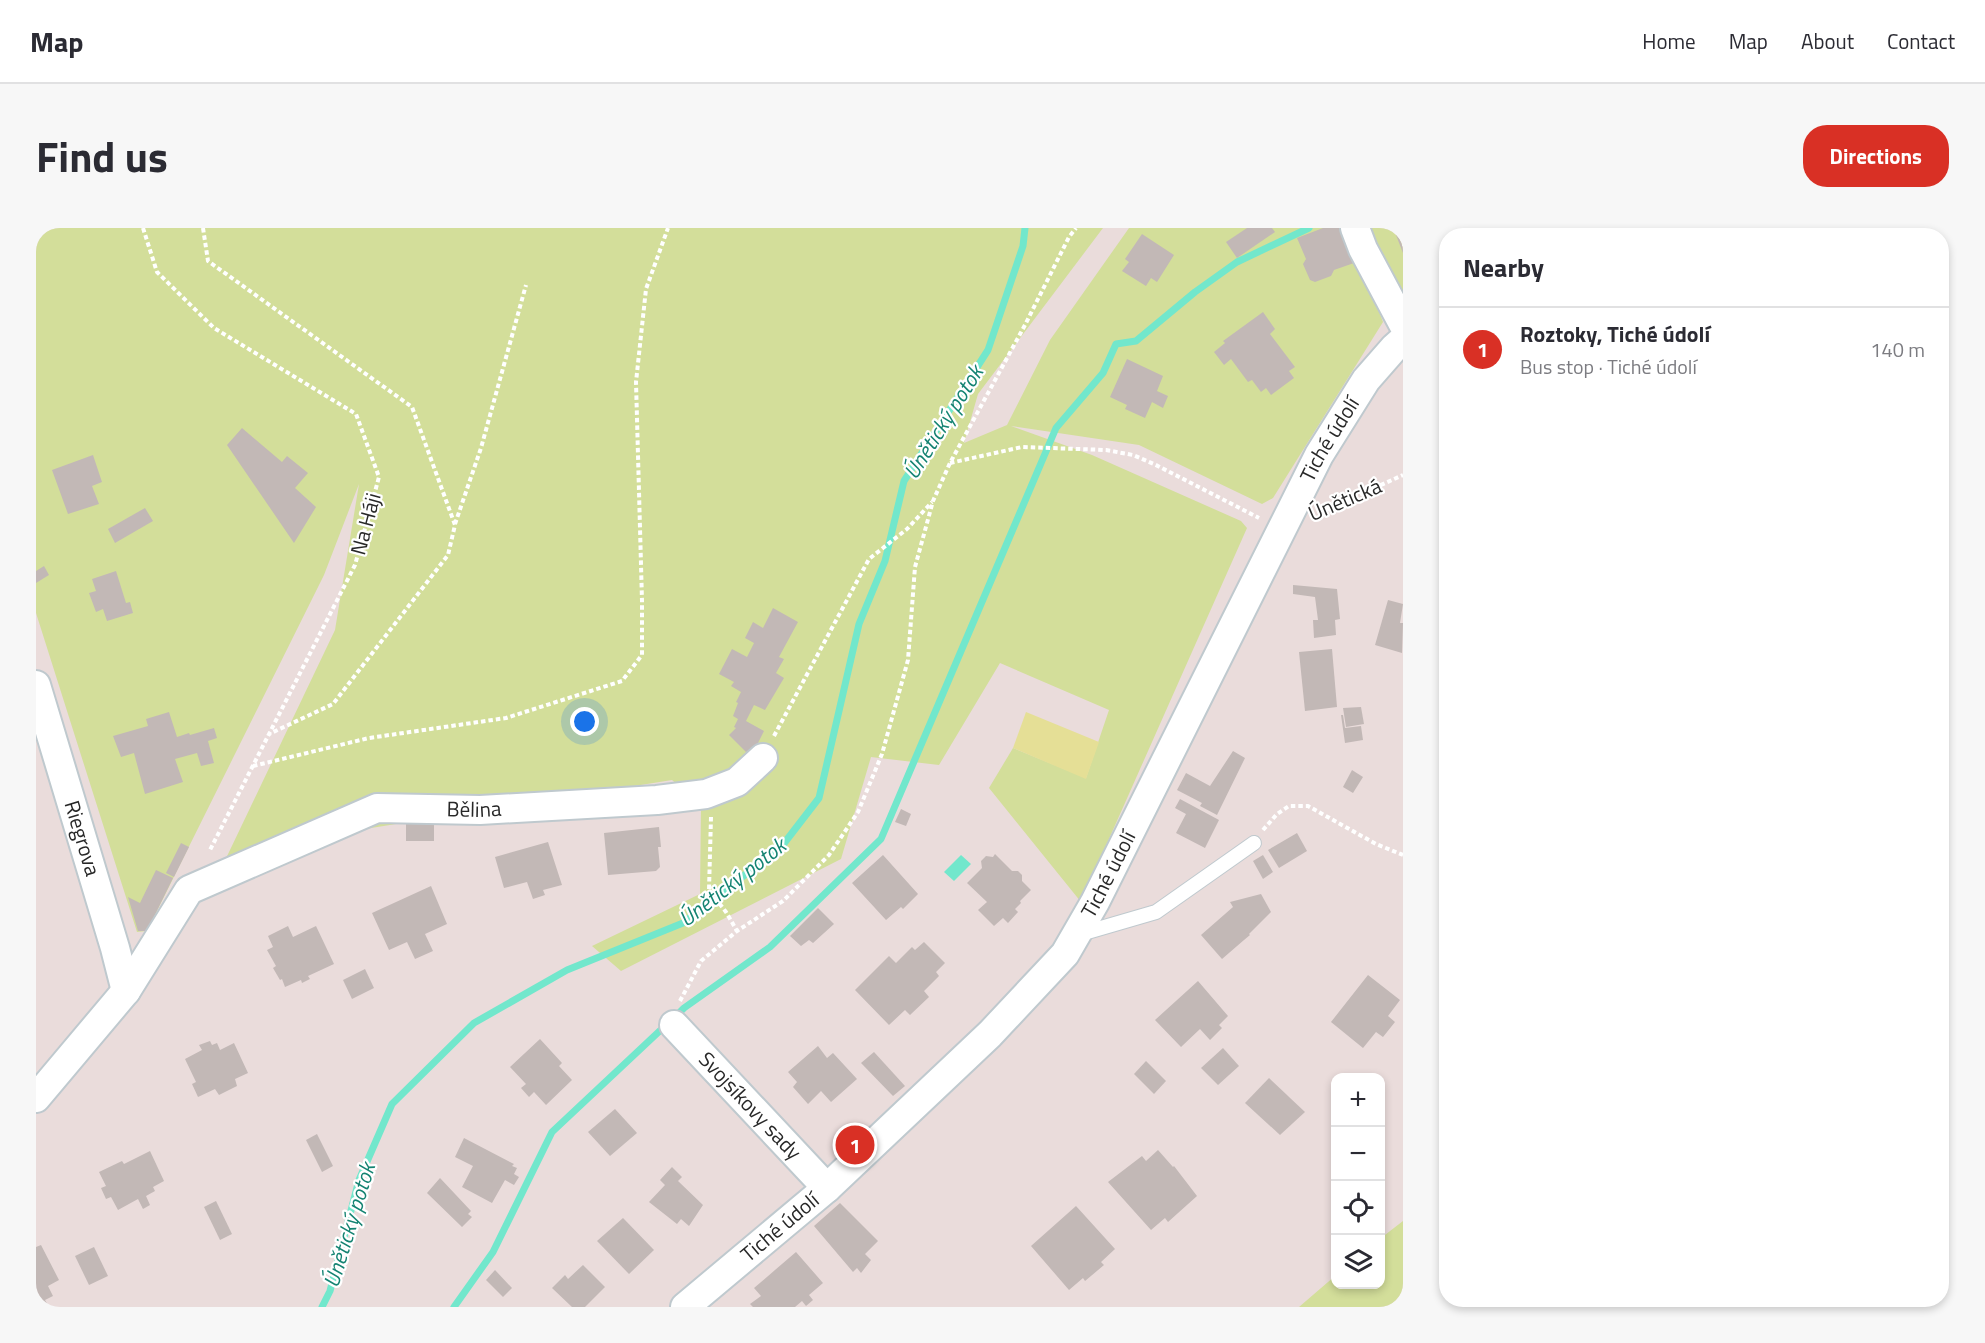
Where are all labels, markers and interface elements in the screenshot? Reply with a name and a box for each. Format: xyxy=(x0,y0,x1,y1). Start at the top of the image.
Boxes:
text: Map xyxy=(30,20,84,63)
text: Home xyxy=(1642,25,1696,57)
text: Map xyxy=(1729,25,1768,57)
text: About xyxy=(1801,25,1854,57)
text: Contact xyxy=(1887,25,1955,57)
text: Find us xyxy=(36,124,168,188)
button: Directions xyxy=(1803,125,1949,187)
text: Nearby xyxy=(1463,248,1544,287)
text: Roztoky, Tiché údolí xyxy=(1520,317,1710,351)
text: 1 xyxy=(1477,334,1488,365)
text: 140 m xyxy=(1870,334,1925,365)
text: Bus stop · Tiché údolí xyxy=(1520,351,1697,382)
water label: Únětický potok xyxy=(895,357,993,486)
street label: Tiché údolí xyxy=(1291,389,1367,487)
street label: Únětická xyxy=(1303,469,1387,529)
street label: Na Háji xyxy=(341,489,389,558)
your location xyxy=(570,707,599,736)
street label: Bělina xyxy=(446,792,503,825)
street label: Riegrova xyxy=(57,796,110,880)
street label: Tiché údolí xyxy=(1072,824,1144,924)
water label: Únětický potok xyxy=(671,828,795,935)
street label: Svojsíkovy sady xyxy=(692,1044,810,1167)
map controls xyxy=(1331,1073,1385,1289)
button: + xyxy=(1331,1073,1385,1127)
pin: 1 xyxy=(836,1122,874,1168)
button: − xyxy=(1331,1127,1385,1181)
water label: Únětický potok xyxy=(314,1156,385,1291)
button: locate xyxy=(1331,1181,1385,1235)
street label: Tiché údolí xyxy=(733,1183,827,1269)
button: layers xyxy=(1331,1235,1385,1289)

